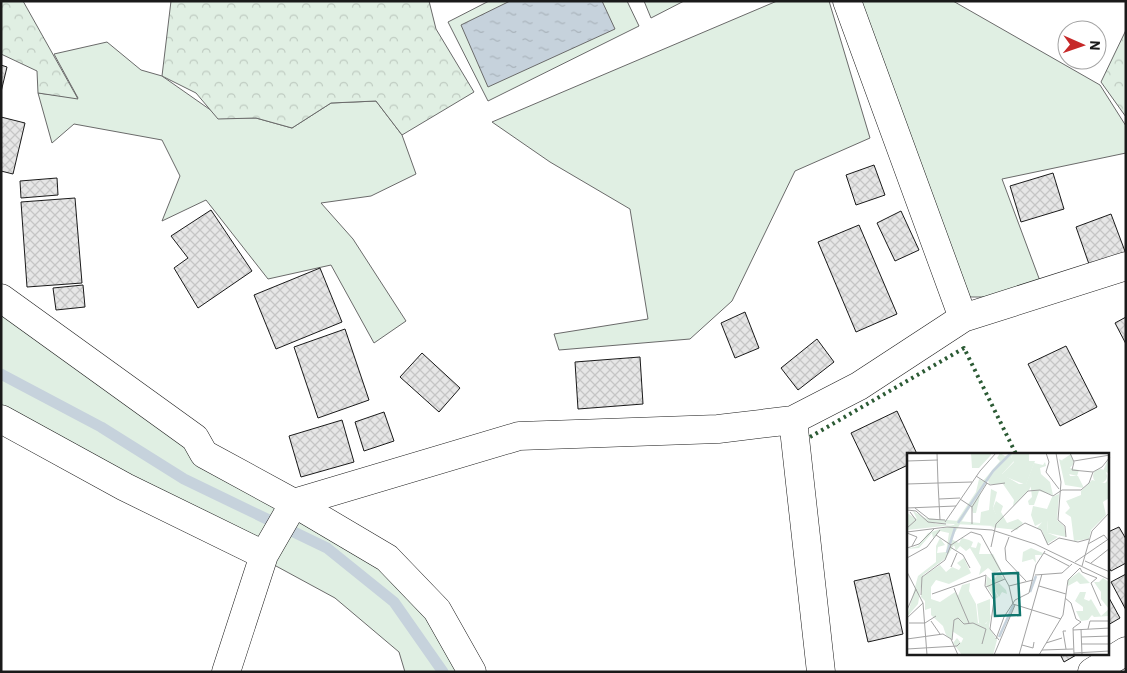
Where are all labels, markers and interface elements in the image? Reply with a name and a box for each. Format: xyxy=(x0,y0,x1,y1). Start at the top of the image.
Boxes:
north arrow xyxy=(1057,20,1107,70)
text: N xyxy=(1086,40,1104,51)
inset map xyxy=(907,453,1110,656)

